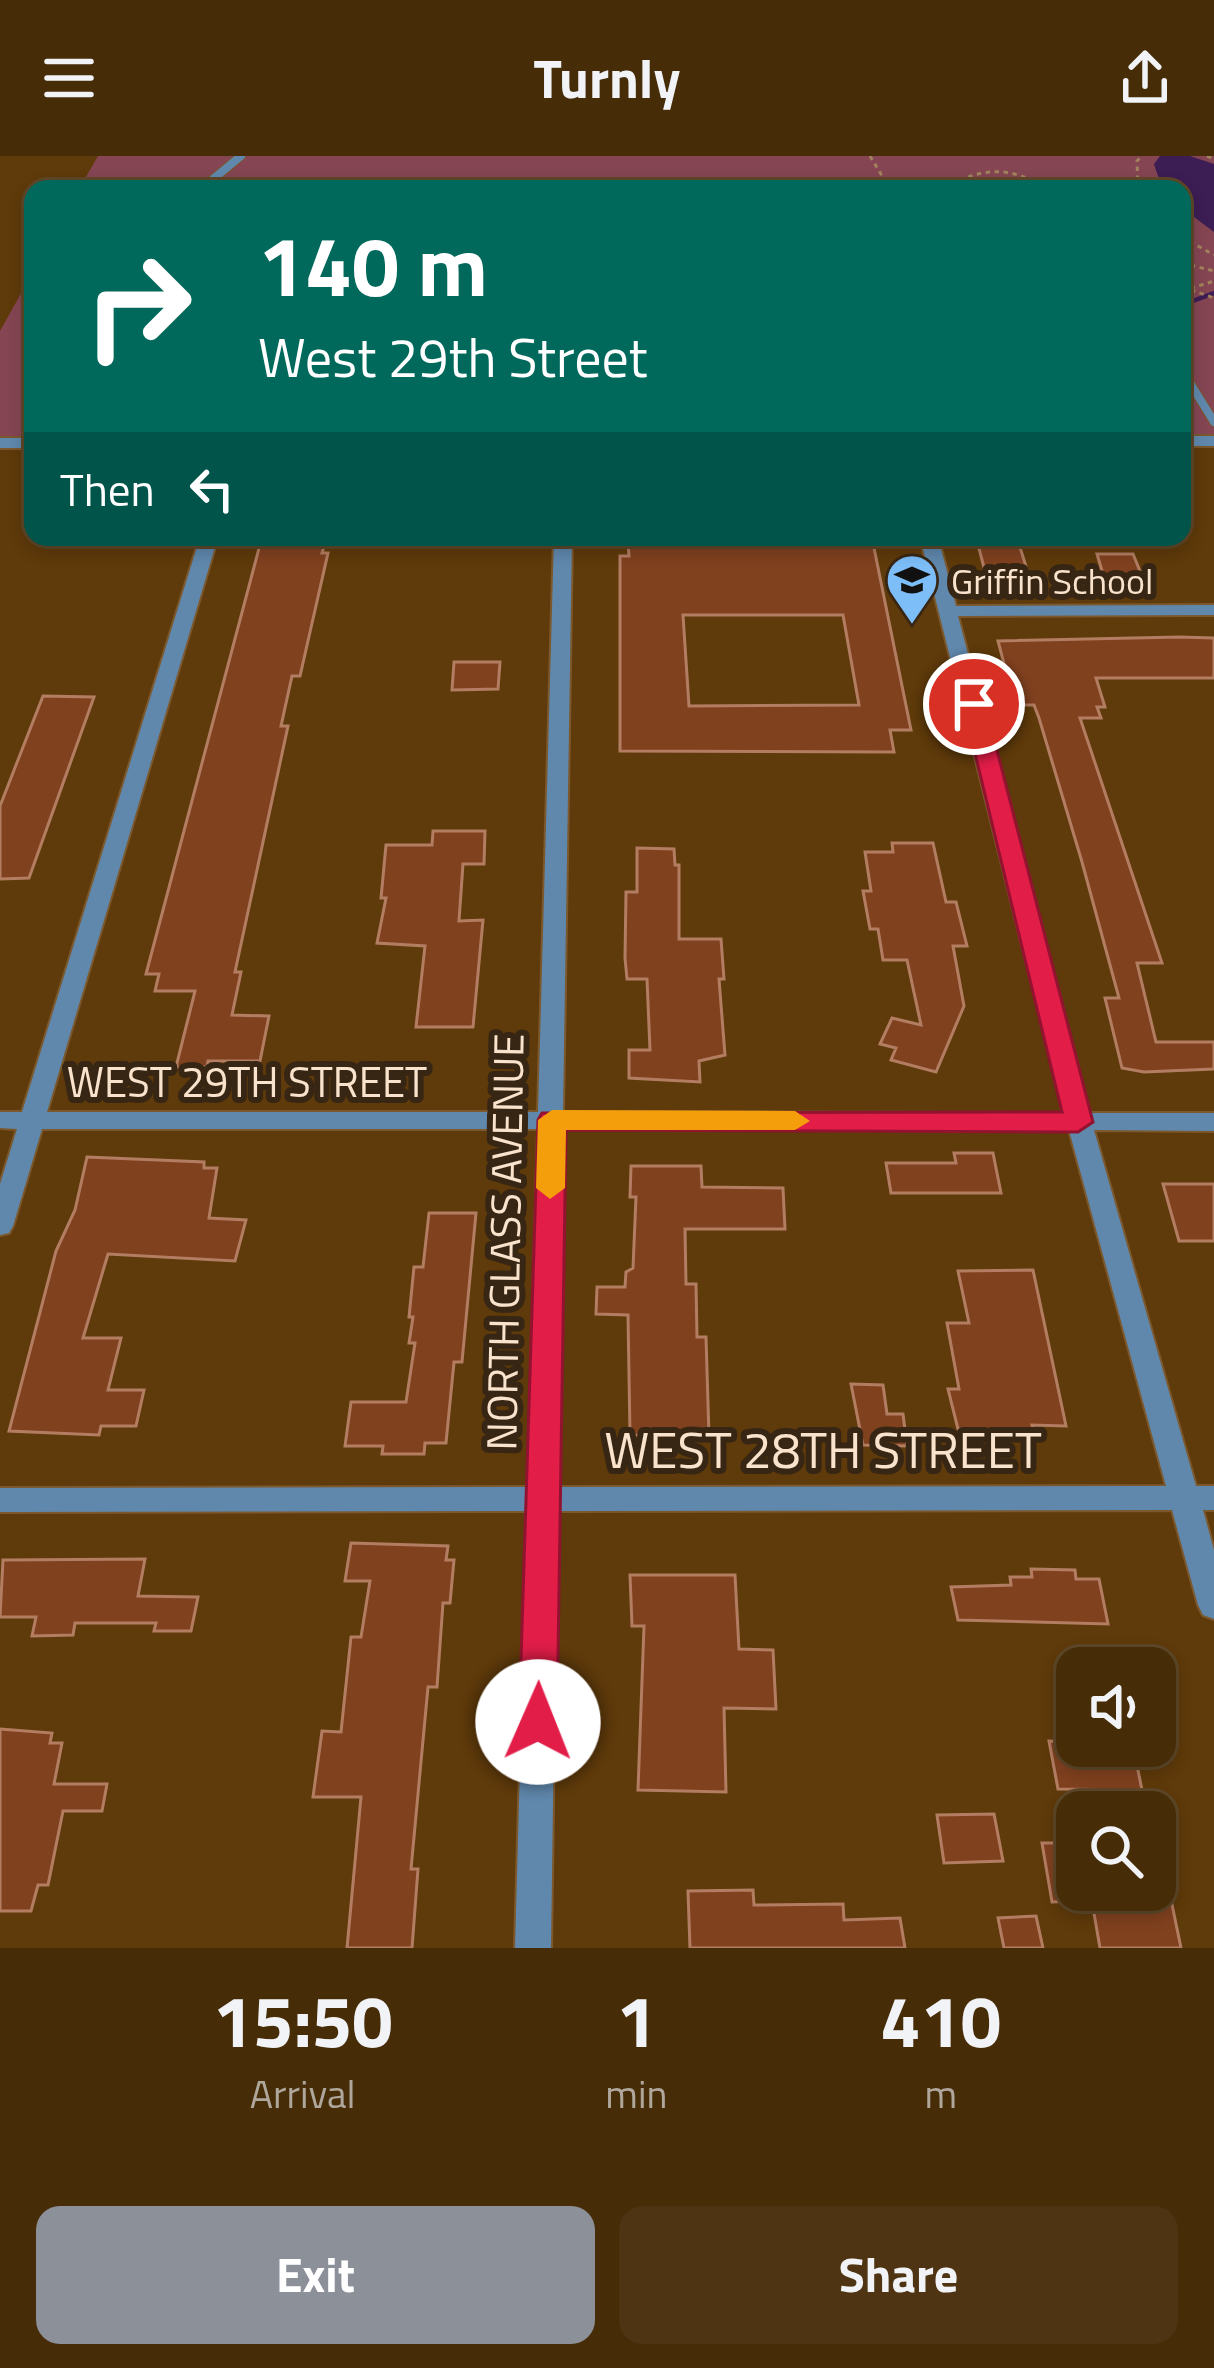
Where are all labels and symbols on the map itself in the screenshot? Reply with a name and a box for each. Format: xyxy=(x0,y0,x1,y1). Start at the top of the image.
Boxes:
school or university icon: Griffin School xyxy=(884,552,940,626)
place label: Griffin School xyxy=(951,553,1153,608)
pin xyxy=(923,653,1025,755)
street label: NORTH GLASS AVENUE xyxy=(468,1033,540,1451)
street label: WEST 29TH STREET xyxy=(67,1049,427,1113)
street label: WEST 28TH STREET xyxy=(604,1410,1042,1488)
position arrow xyxy=(475,1659,601,1785)

